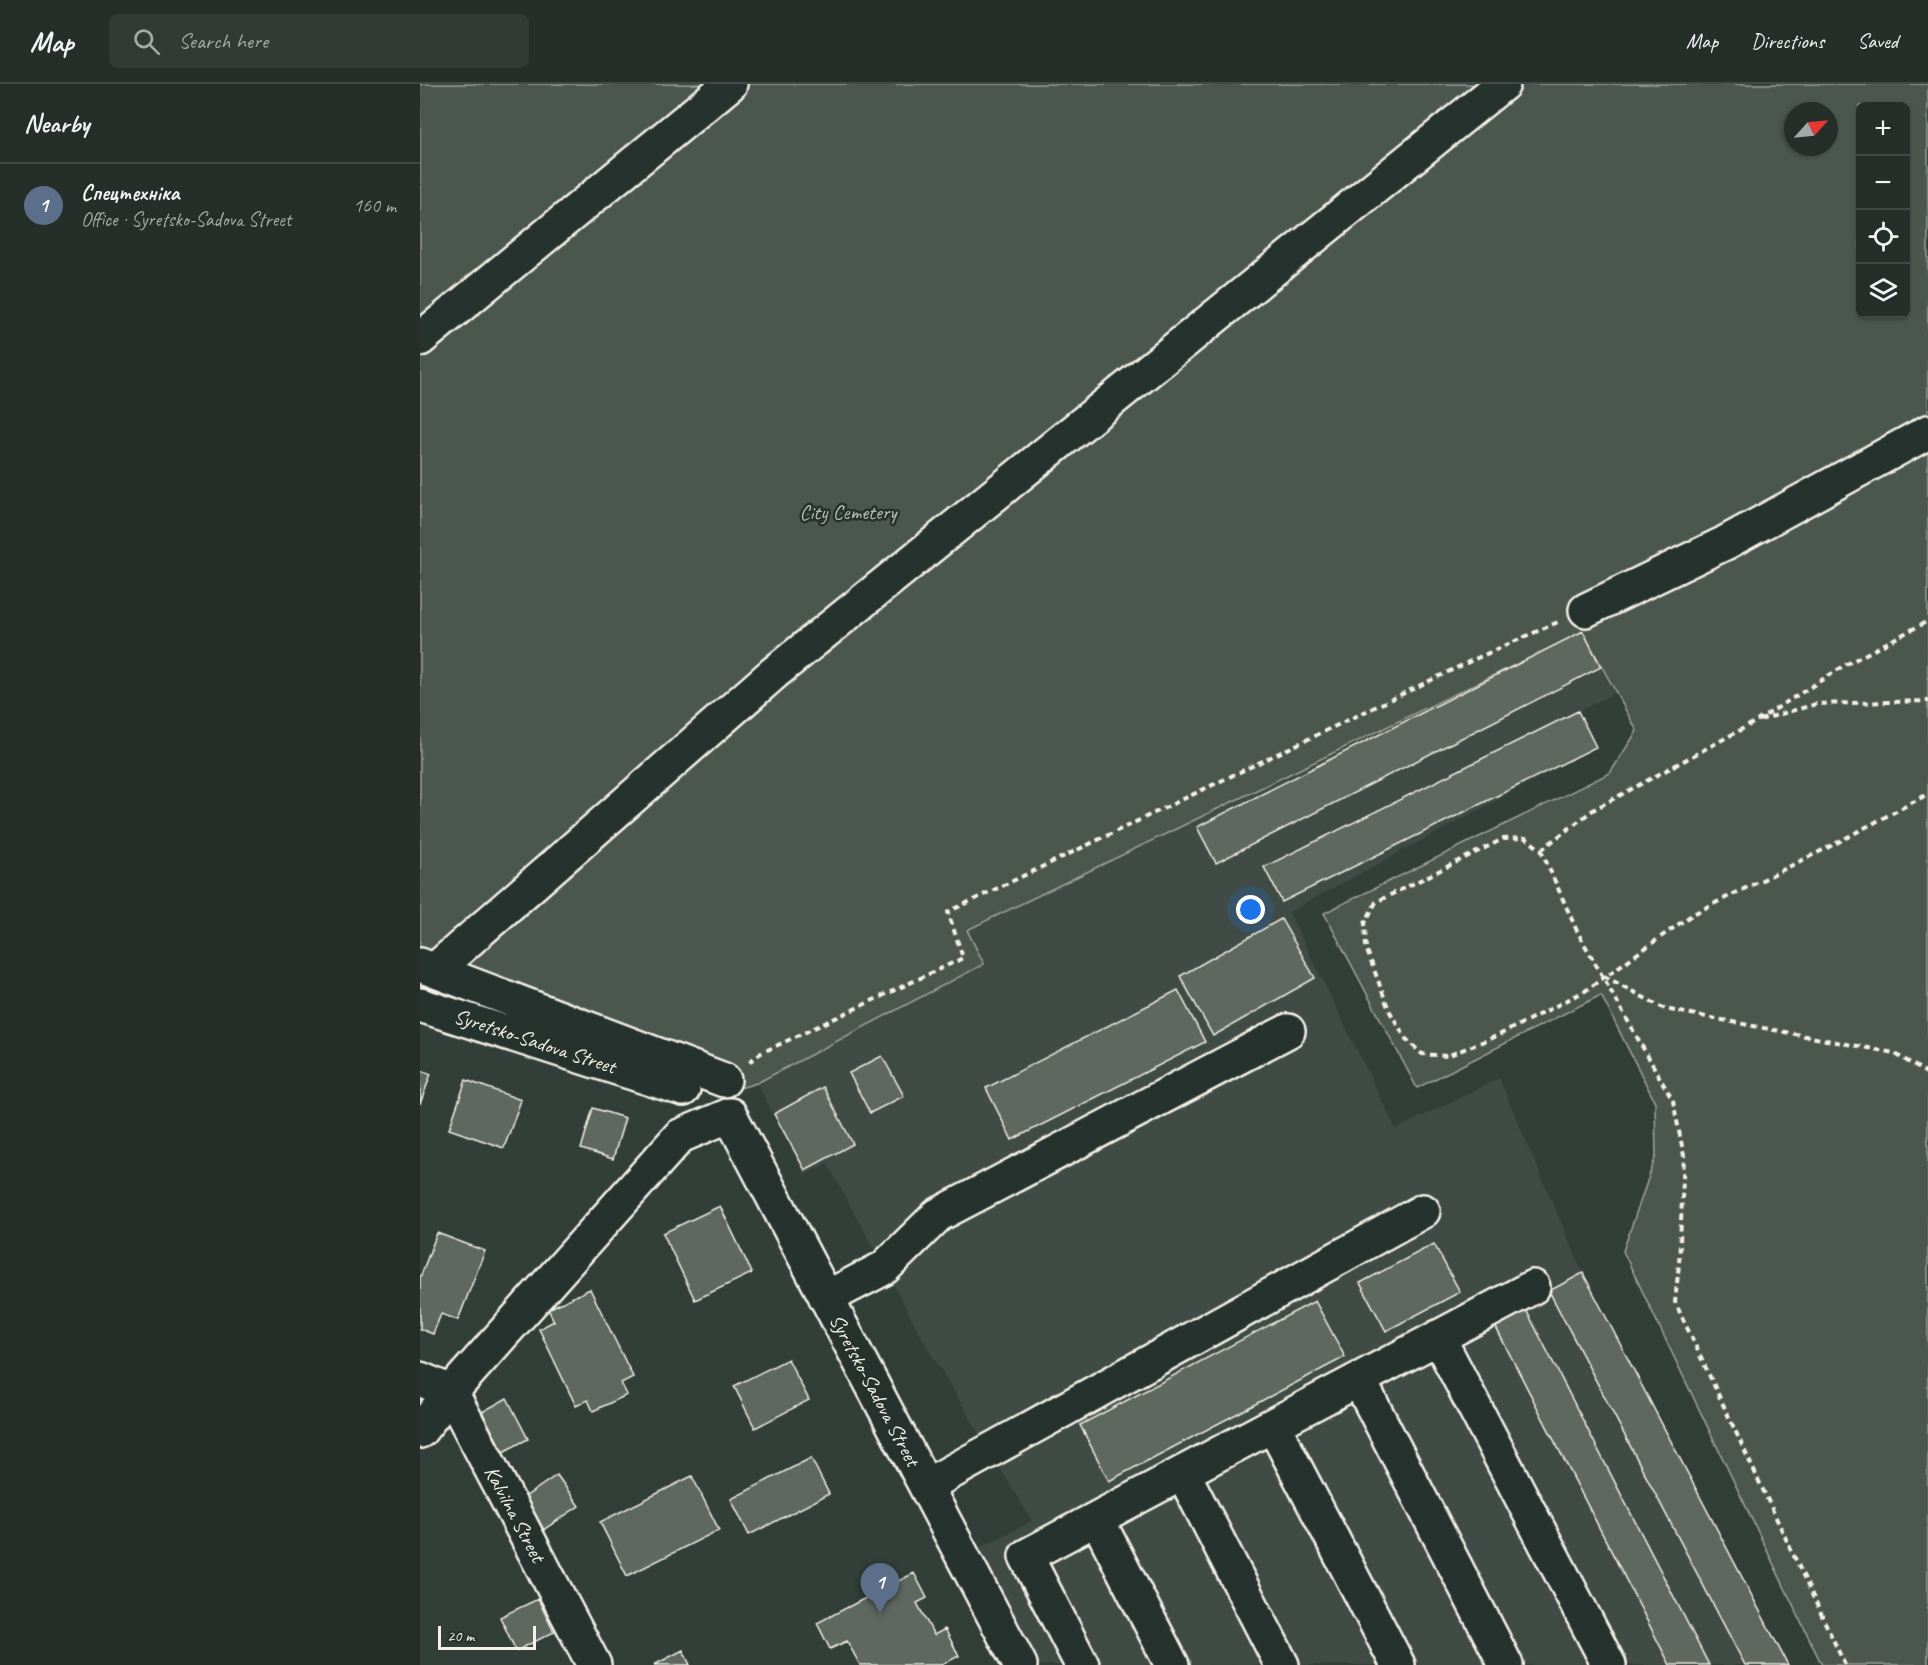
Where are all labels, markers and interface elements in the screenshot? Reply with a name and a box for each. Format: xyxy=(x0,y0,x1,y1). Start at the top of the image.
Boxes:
search box xyxy=(109,14,529,68)
text: Map xyxy=(30,24,73,59)
icon: search xyxy=(130,25,163,58)
text: Search here xyxy=(178,27,268,55)
text: Map xyxy=(1686,28,1718,54)
text: Directions xyxy=(1751,28,1824,54)
text: Saved xyxy=(1857,28,1898,54)
north arrow xyxy=(1784,102,1838,156)
map controls xyxy=(1856,102,1910,318)
button: + xyxy=(1856,102,1910,156)
text: Nearby xyxy=(24,107,89,140)
button: − xyxy=(1856,156,1910,210)
text: Спецтехніка xyxy=(81,179,179,207)
text: 1 xyxy=(39,193,48,218)
text: 160 m xyxy=(353,193,396,218)
text: Office · Syretsko-Sadova Street xyxy=(81,207,291,232)
button: locate xyxy=(1856,210,1910,264)
button: layers xyxy=(1856,264,1910,318)
park label: City Cemetery xyxy=(799,499,898,525)
your location xyxy=(1236,895,1265,924)
street label: Syretsko-Sadova Street xyxy=(451,1003,621,1080)
street label: Syretsko-Sadova Street xyxy=(824,1310,927,1472)
street label: Kalvilna Street xyxy=(479,1461,552,1568)
pin: 1 xyxy=(860,1564,900,1613)
scale bar xyxy=(438,1623,536,1650)
text: 20 m xyxy=(447,1626,474,1646)

